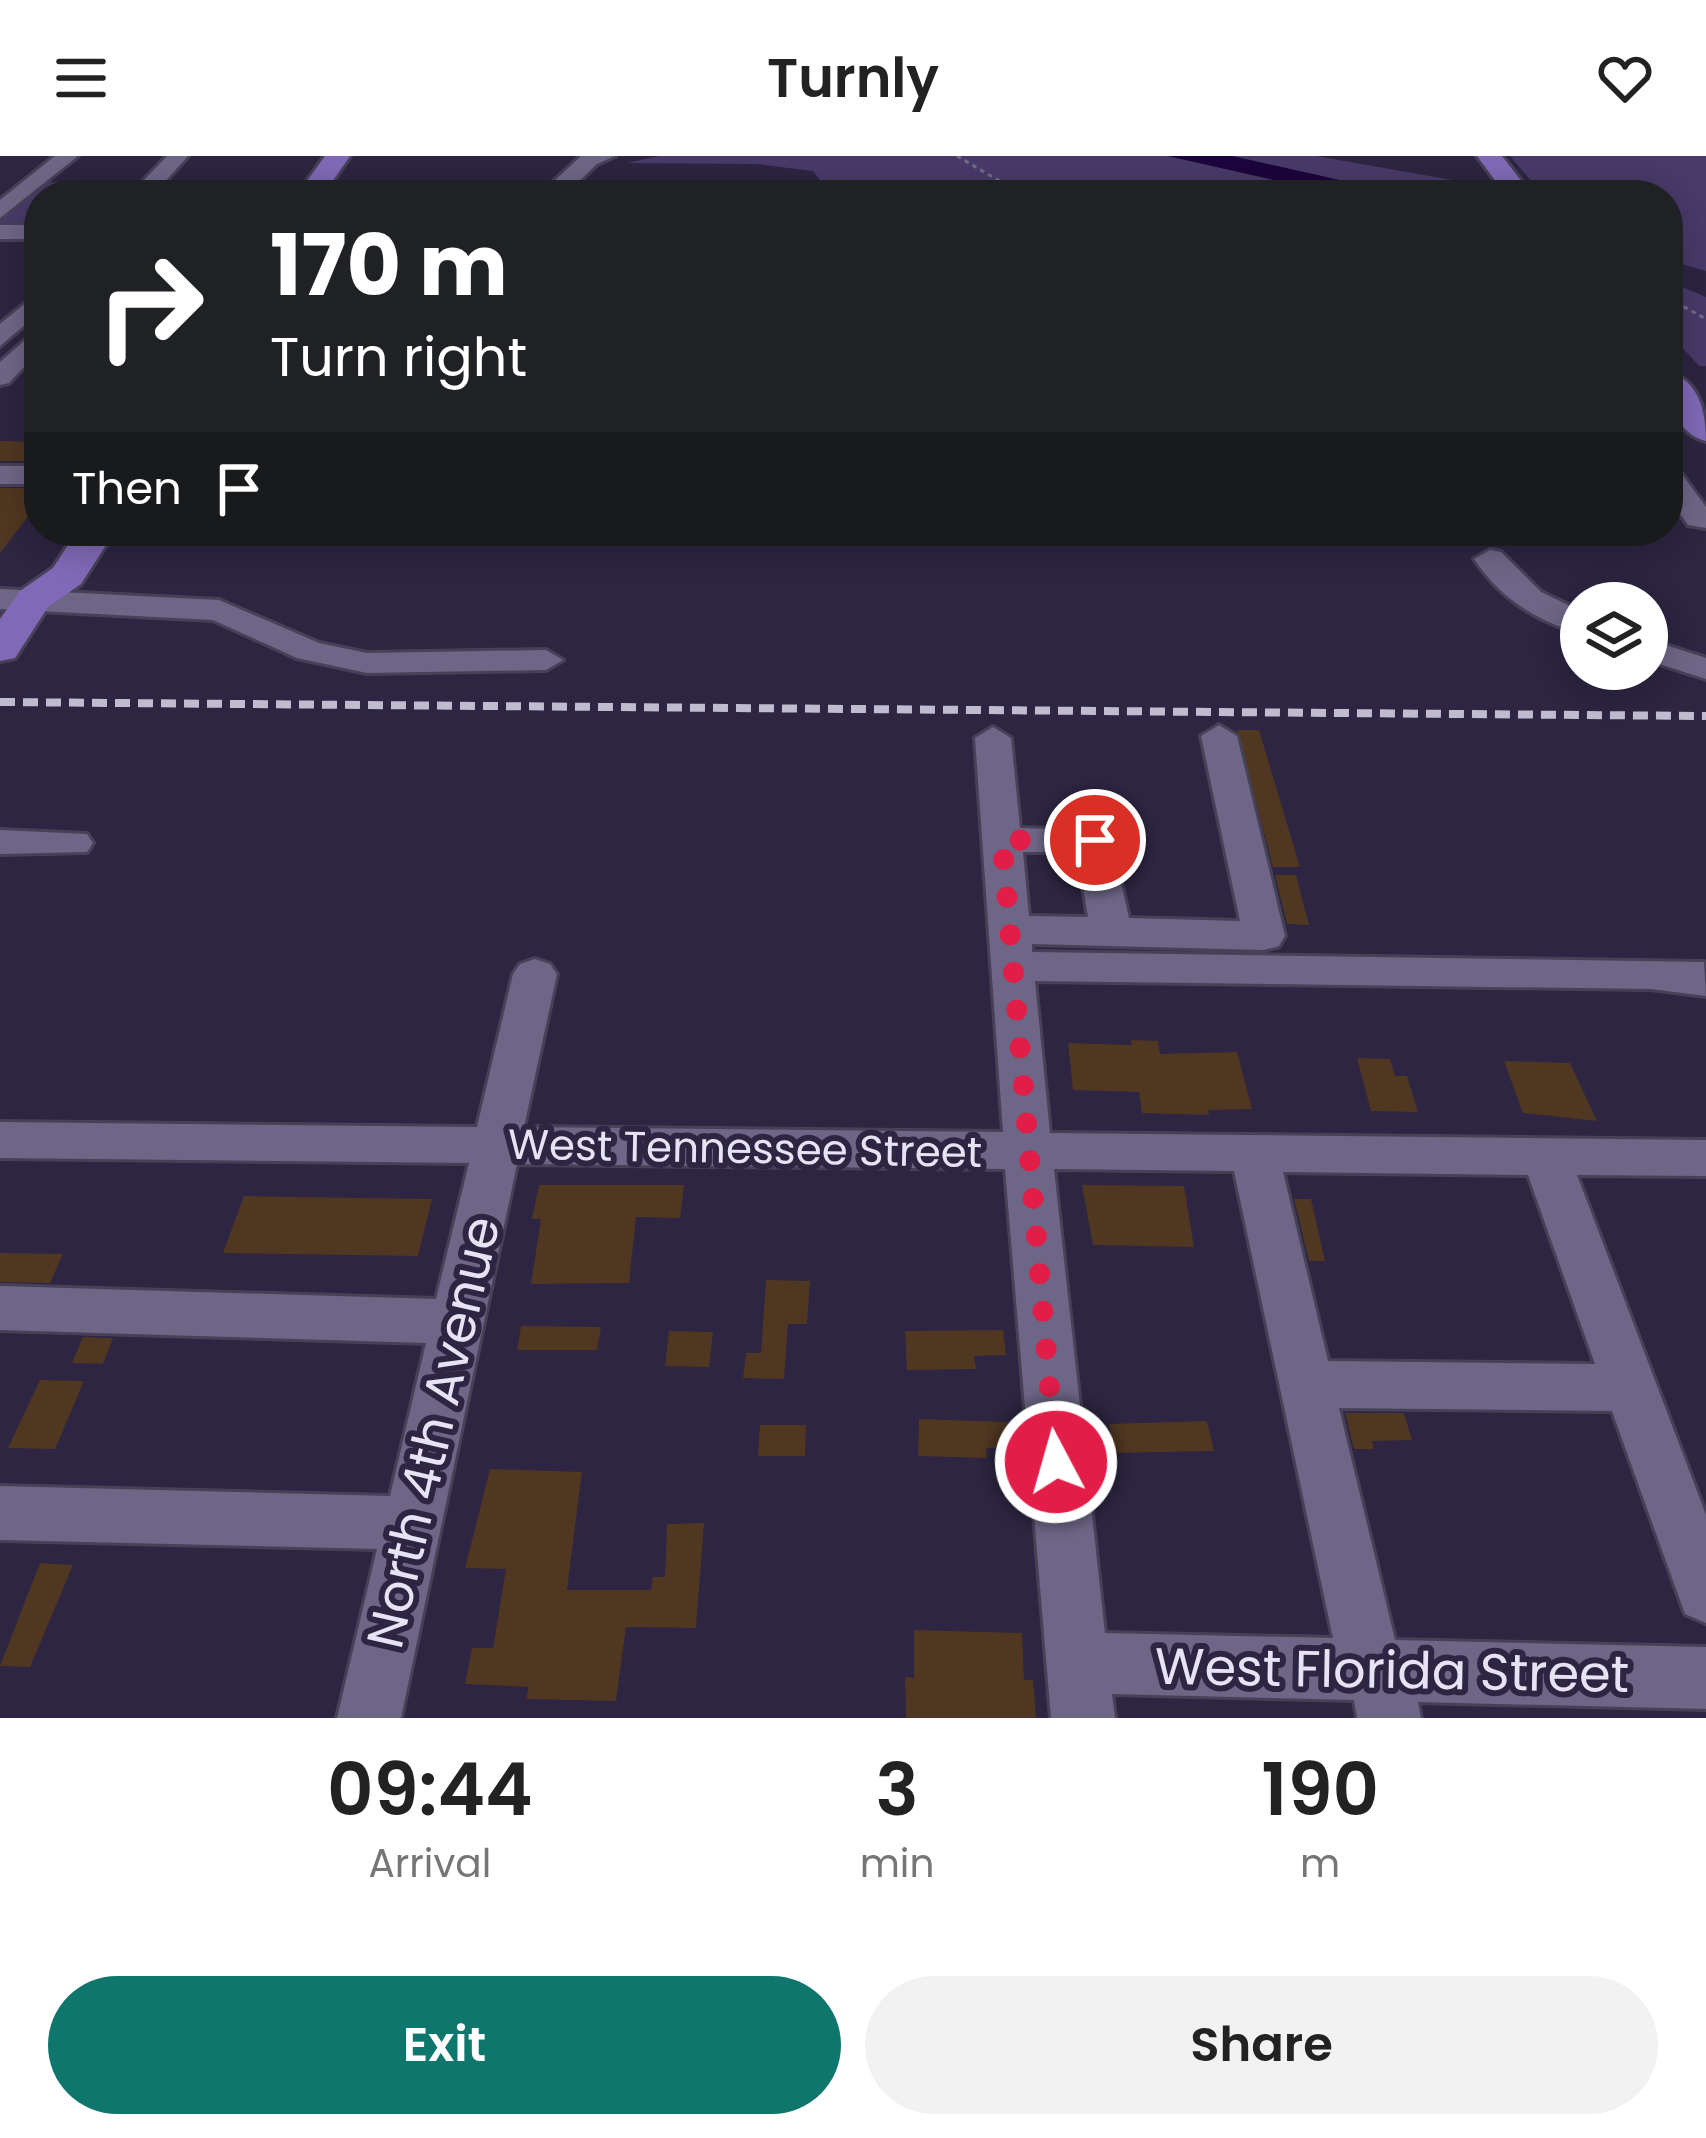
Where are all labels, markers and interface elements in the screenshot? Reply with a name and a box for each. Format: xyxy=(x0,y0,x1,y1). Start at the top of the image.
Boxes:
text: Turnly xyxy=(767,40,939,116)
icon: menu xyxy=(48,45,114,111)
icon: heart xyxy=(1592,45,1658,111)
text: 170 m xyxy=(270,207,508,324)
icon: right xyxy=(72,228,228,384)
text: Turn right xyxy=(270,319,527,395)
icon: arrive xyxy=(206,456,272,522)
text: Then xyxy=(72,457,182,520)
map controls xyxy=(1560,582,1668,690)
button: layers xyxy=(1560,582,1668,690)
pin xyxy=(1044,789,1146,891)
icon: arrive xyxy=(1062,807,1128,873)
street label: West Tennessee Street xyxy=(507,1115,983,1182)
street label: North 4th Avenue xyxy=(348,1209,518,1655)
position arrow xyxy=(993,1399,1119,1525)
street label: West Florida Street xyxy=(1154,1630,1630,1710)
text: 09:44 xyxy=(327,1739,533,1840)
text: 3 xyxy=(875,1739,919,1840)
text: 190 xyxy=(1261,1739,1379,1840)
text: Arrival xyxy=(368,1836,491,1891)
text: min xyxy=(860,1836,934,1891)
text: m xyxy=(1300,1836,1340,1891)
button: Exit xyxy=(48,1976,841,2114)
button: Share xyxy=(865,1976,1658,2114)

